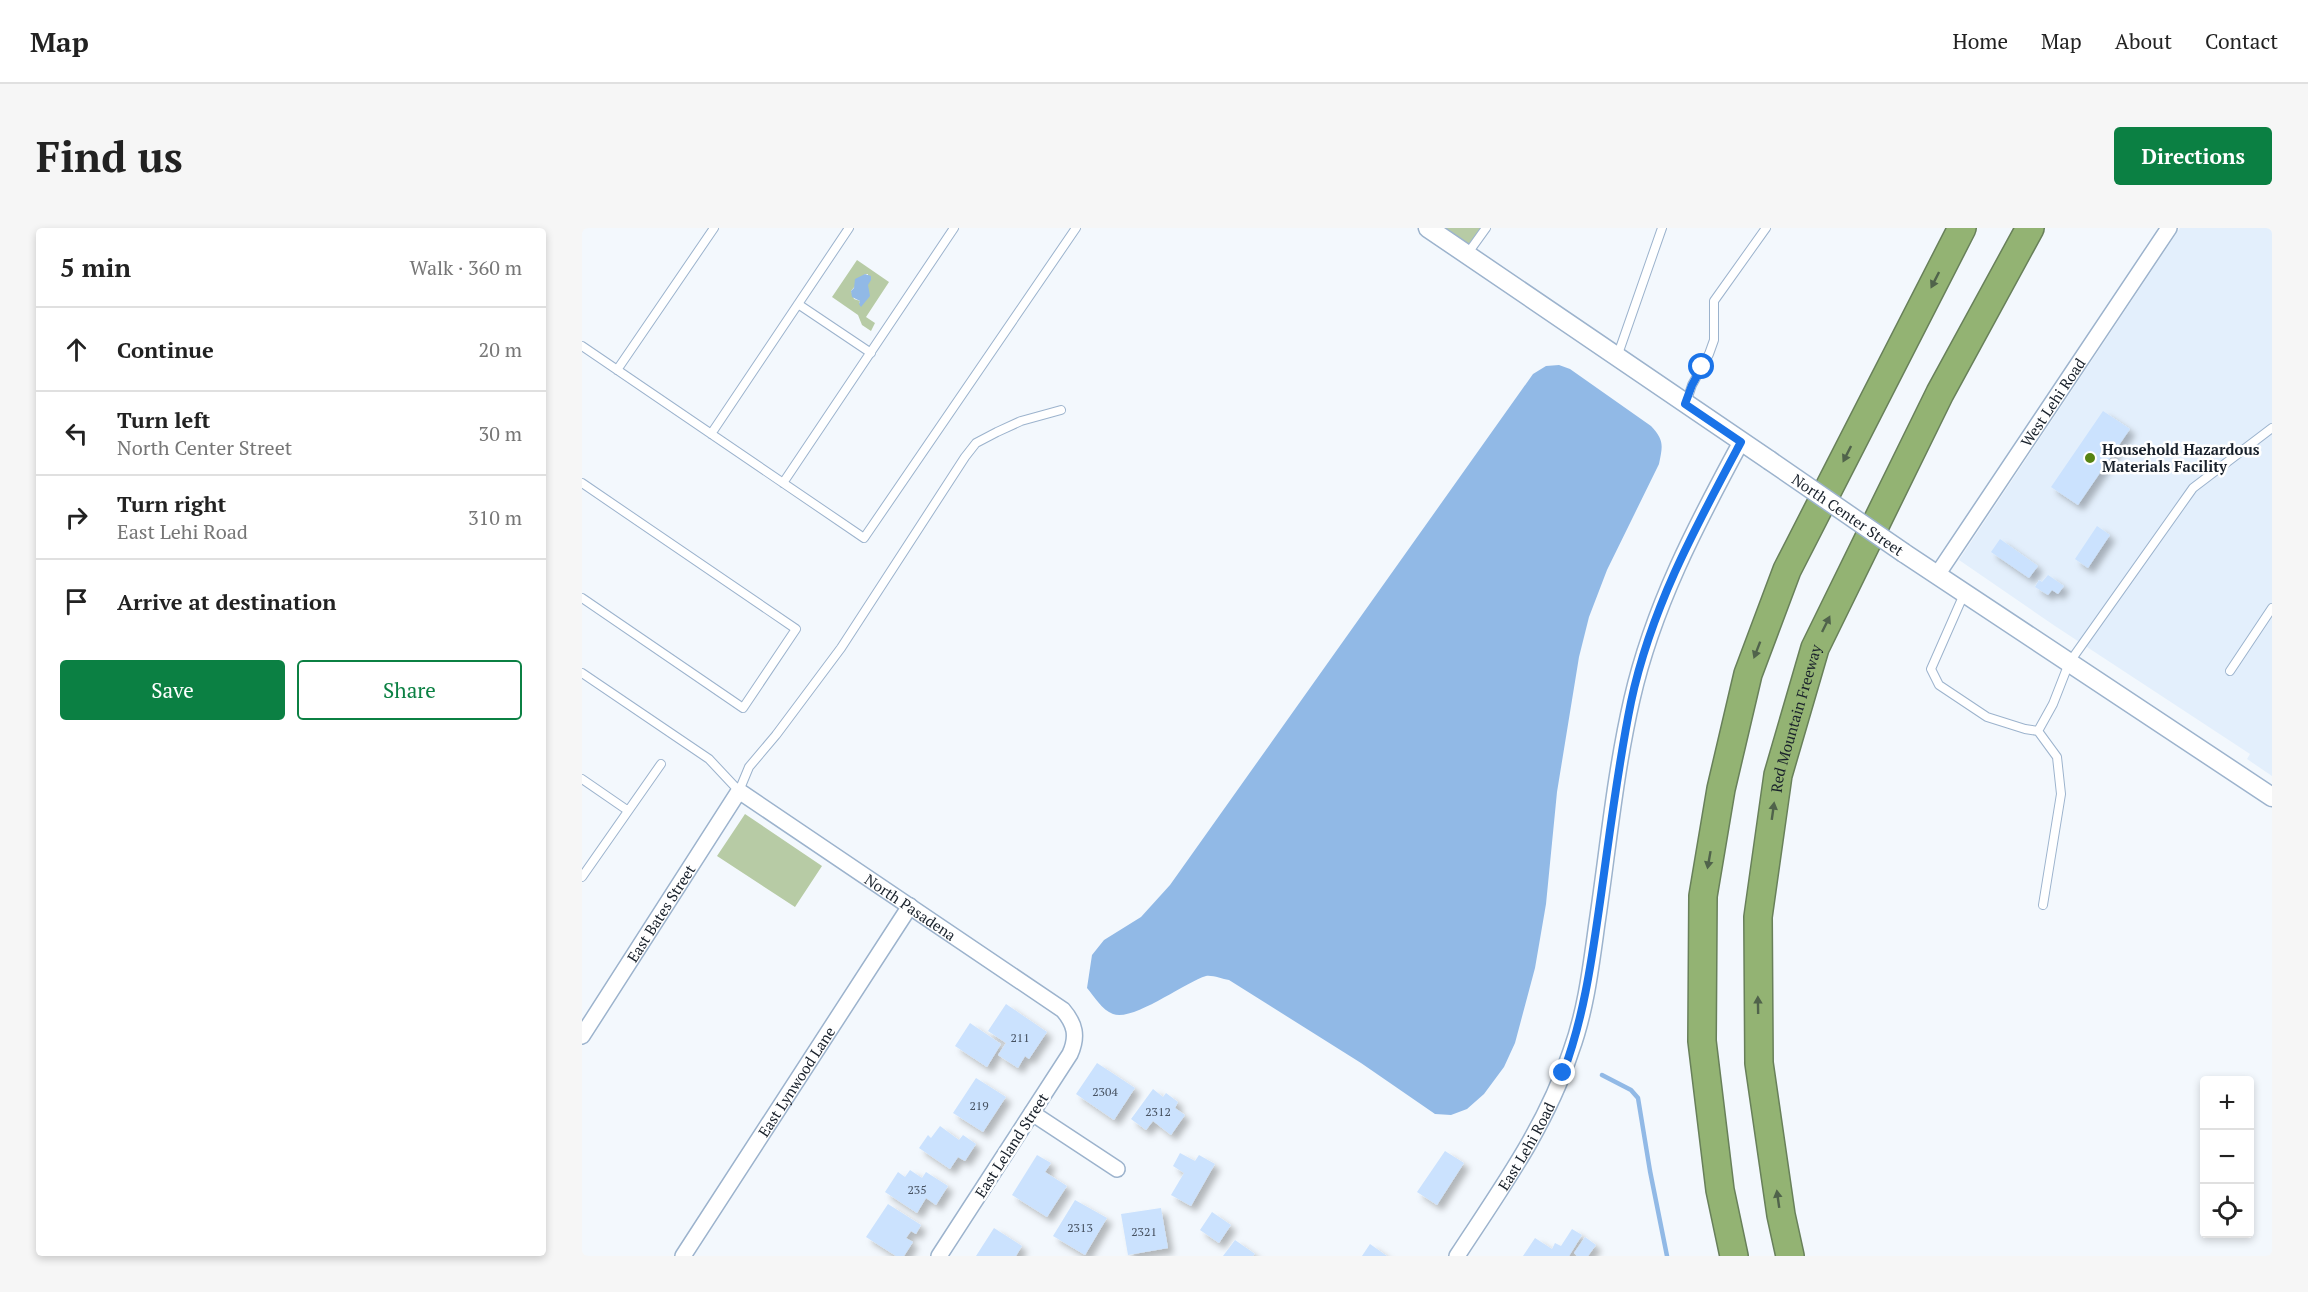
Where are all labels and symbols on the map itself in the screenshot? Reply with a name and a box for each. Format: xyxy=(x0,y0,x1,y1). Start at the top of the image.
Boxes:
one-way arrow xyxy=(1930,272,1940,289)
route start xyxy=(1688,353,1714,379)
street label: West Lehi Road xyxy=(2016,354,2089,450)
place label: Household Hazardous Materials Facility xyxy=(2102,439,2260,476)
one-way arrow xyxy=(1842,445,1852,463)
marker: Household Hazardous Materials Facility xyxy=(2083,451,2097,465)
street label: North Center Street xyxy=(1788,469,1908,560)
one-way arrow xyxy=(1821,616,1831,633)
one-way arrow xyxy=(1752,641,1761,659)
street label: Red Mountain Freeway xyxy=(1766,642,1826,794)
one-way arrow xyxy=(1768,802,1777,821)
one-way arrow xyxy=(1704,851,1713,870)
street label: East Bates Street xyxy=(622,860,700,966)
street label: North Pasadena xyxy=(861,869,960,945)
one-way arrow xyxy=(1753,996,1763,1015)
street label: East Lynwood Lane xyxy=(753,1022,839,1140)
house number: 211 xyxy=(1010,1030,1030,1045)
route end xyxy=(1549,1059,1575,1085)
house number: 2304 xyxy=(1092,1084,1118,1099)
street label: East Leland Street xyxy=(970,1089,1053,1201)
house number: 219 xyxy=(969,1098,989,1113)
street label: East Lehi Road xyxy=(1493,1099,1559,1194)
house number: 2312 xyxy=(1145,1104,1171,1119)
house number: 235 xyxy=(907,1182,927,1197)
one-way arrow xyxy=(1774,1189,1783,1208)
house number: 2313 xyxy=(1067,1220,1093,1235)
house number: 2321 xyxy=(1131,1224,1157,1239)

